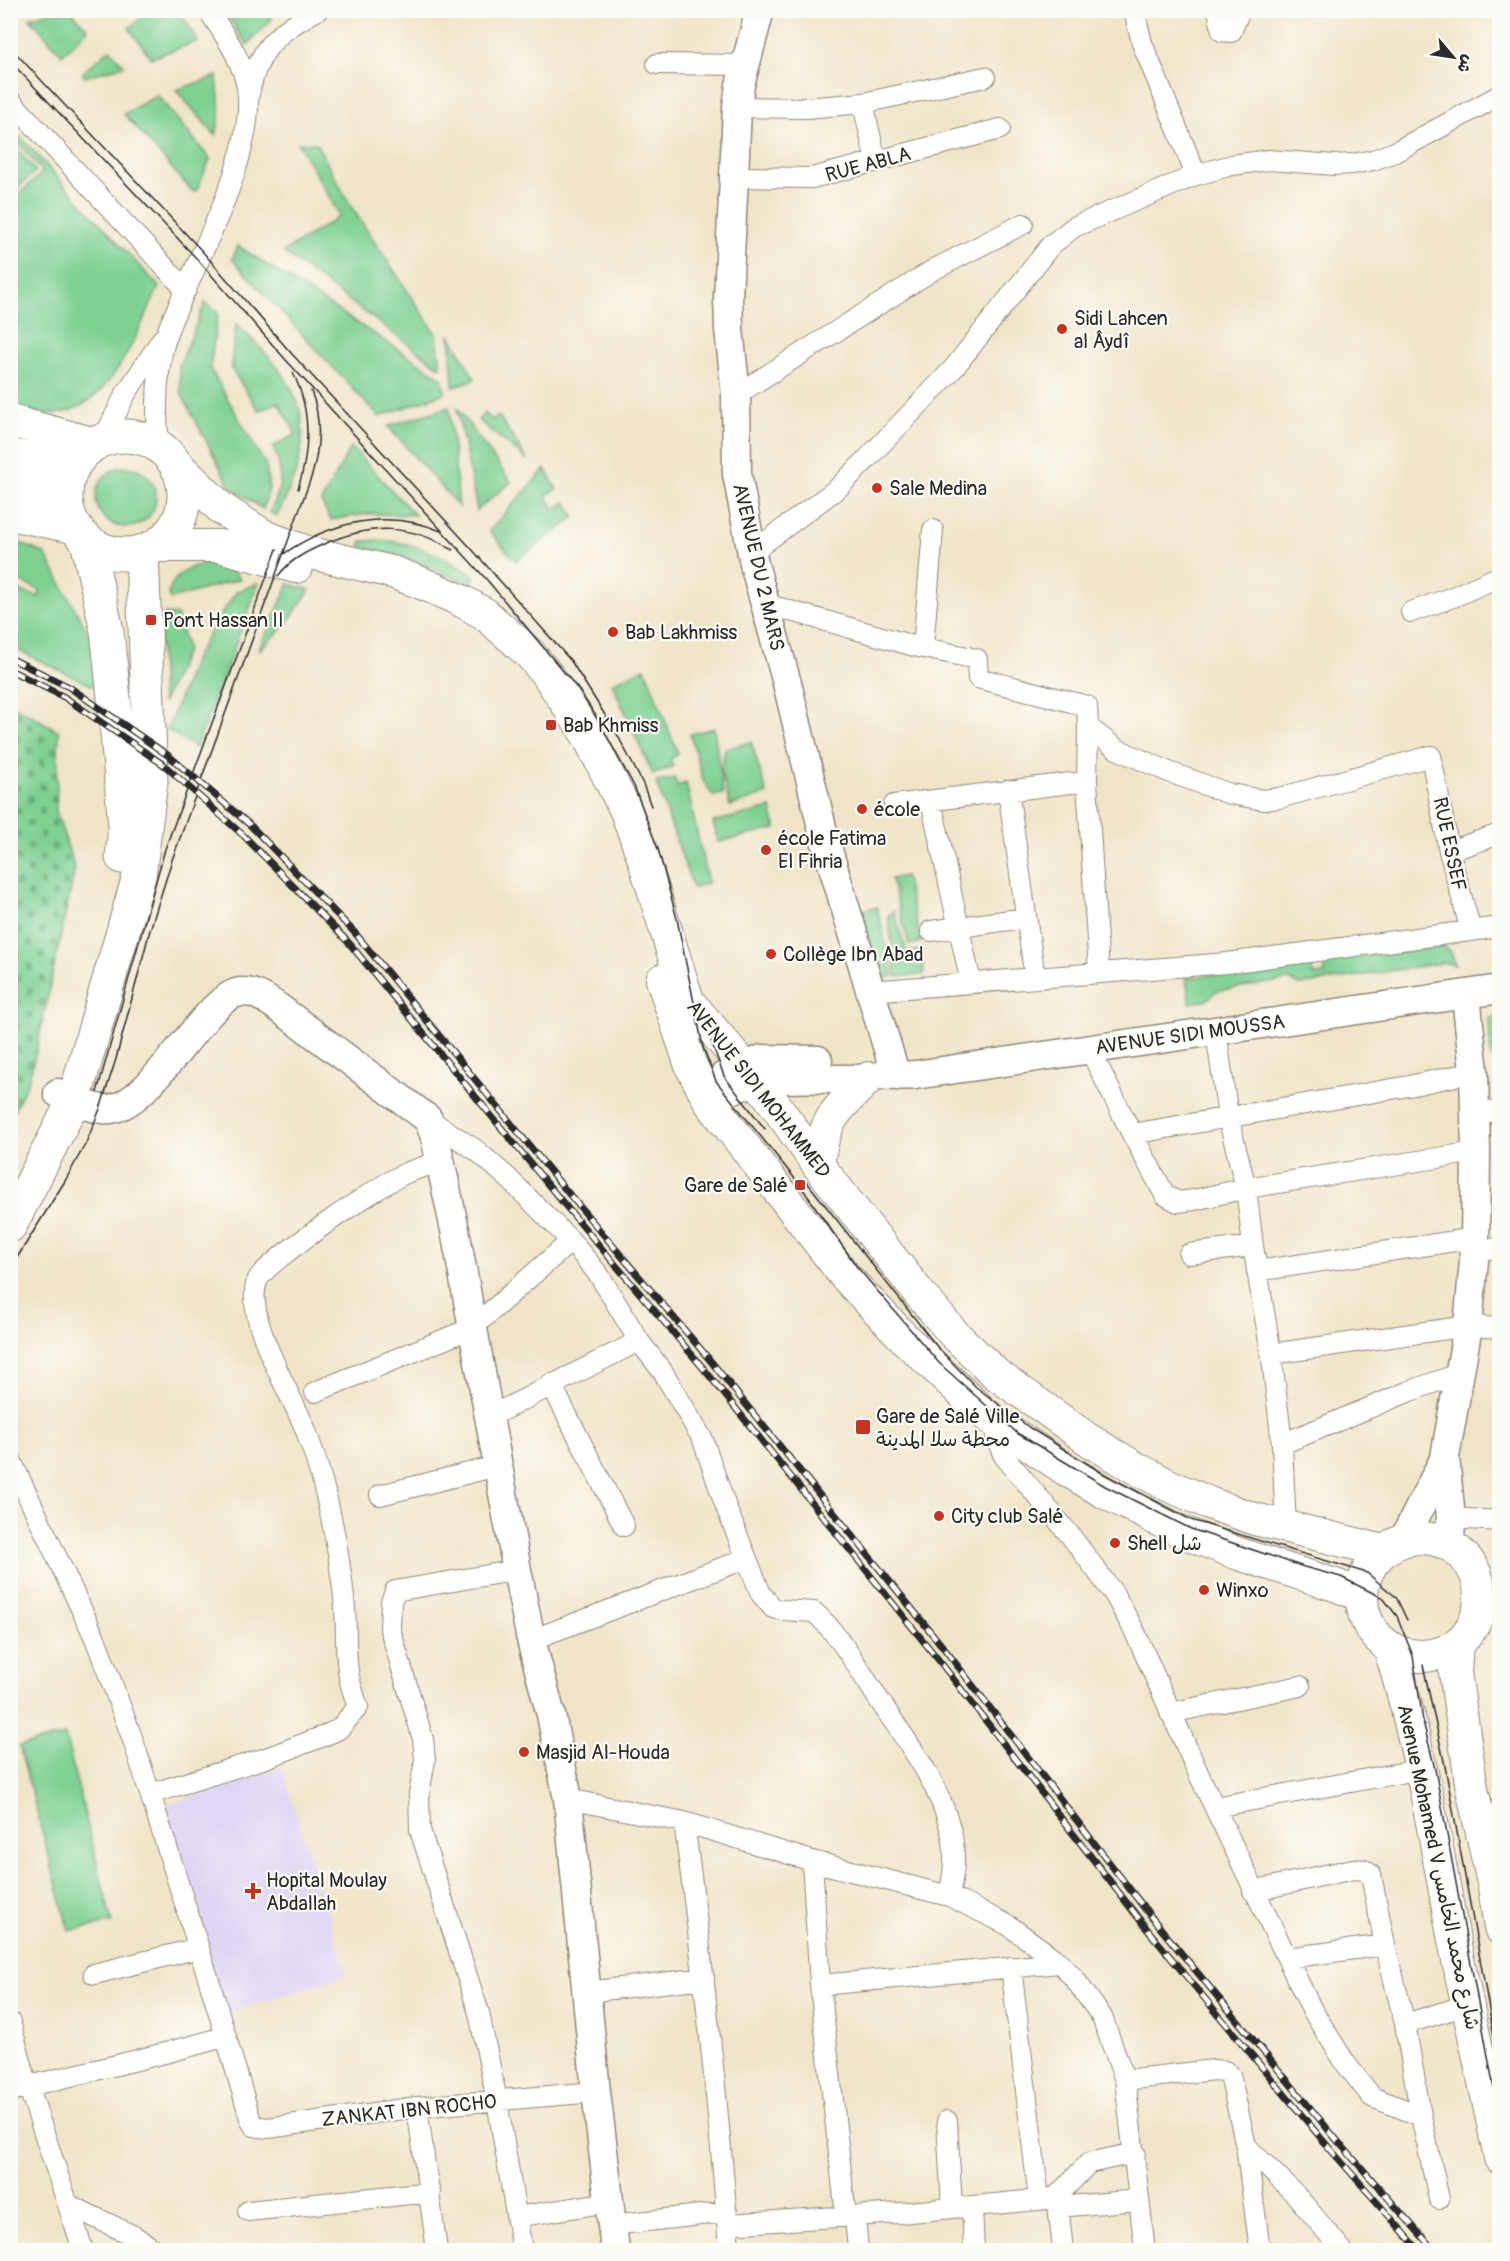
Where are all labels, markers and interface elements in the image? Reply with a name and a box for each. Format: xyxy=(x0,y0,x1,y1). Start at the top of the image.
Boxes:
north arrow xyxy=(1423,27,1483,87)
text: ش xyxy=(1452,51,1478,76)
street label: RUE ABLA xyxy=(823,141,914,188)
place label: Sidi Lahcen al Âydî xyxy=(1074,306,1168,354)
marker: Sidi Lahcen al Âydî xyxy=(1055,322,1069,336)
place label: Sale Medina xyxy=(889,476,987,501)
street label: AVENUE DU 2 MARS xyxy=(727,481,790,653)
marker: Sale Medina xyxy=(870,481,884,495)
place label: Pont Hassan II xyxy=(163,608,284,633)
marker: Pont Hassan II xyxy=(144,613,158,627)
place label: Bab Lakhmiss xyxy=(625,620,737,645)
marker: Bab Lakhmiss xyxy=(606,625,620,639)
place label: Bab Khmiss xyxy=(563,713,658,738)
marker: Bab Khmiss xyxy=(544,718,558,732)
street label: RUE ESSEF xyxy=(1427,795,1472,894)
place label: école xyxy=(874,797,920,822)
marker: école xyxy=(855,802,869,816)
place label: école Fatima El Fihria xyxy=(778,826,886,874)
marker: école Fatima El Fihria xyxy=(759,843,773,857)
place label: Collège Ibn Abad xyxy=(783,942,924,967)
marker: Collège Ibn Abad xyxy=(764,947,778,961)
street label: AVENUE SIDI MOHAMMED xyxy=(681,995,836,1183)
street label: AVENUE SIDI MOUSSA xyxy=(1094,1009,1286,1060)
place label: Gare de Salé xyxy=(684,1173,788,1198)
marker: Gare de Salé xyxy=(793,1178,807,1192)
place label: Gare de Salé Ville محطة سلا المدينة xyxy=(876,1404,1019,1452)
marker: Gare de Salé Ville محطة سلا المدينة xyxy=(854,1418,872,1436)
place label: City club Salé xyxy=(951,1504,1063,1529)
marker: City club Salé xyxy=(932,1509,946,1523)
place label: Shell شل xyxy=(1127,1531,1202,1556)
marker: Shell شل xyxy=(1108,1536,1122,1550)
place label: Winxo xyxy=(1216,1578,1269,1603)
marker: Winxo xyxy=(1197,1583,1211,1597)
street label: Avenue Mohamed V شارع محمد الخامس xyxy=(1391,1702,1485,2032)
place label: Masjid Al-Houda xyxy=(536,1740,670,1765)
marker: Masjid Al-Houda xyxy=(517,1745,531,1759)
place label: Hopital Moulay Abdallah xyxy=(266,1868,387,1916)
marker: Hopital Moulay Abdallah xyxy=(244,1882,262,1900)
street label: ZANKAT IBN ROCHO xyxy=(320,2089,498,2132)

